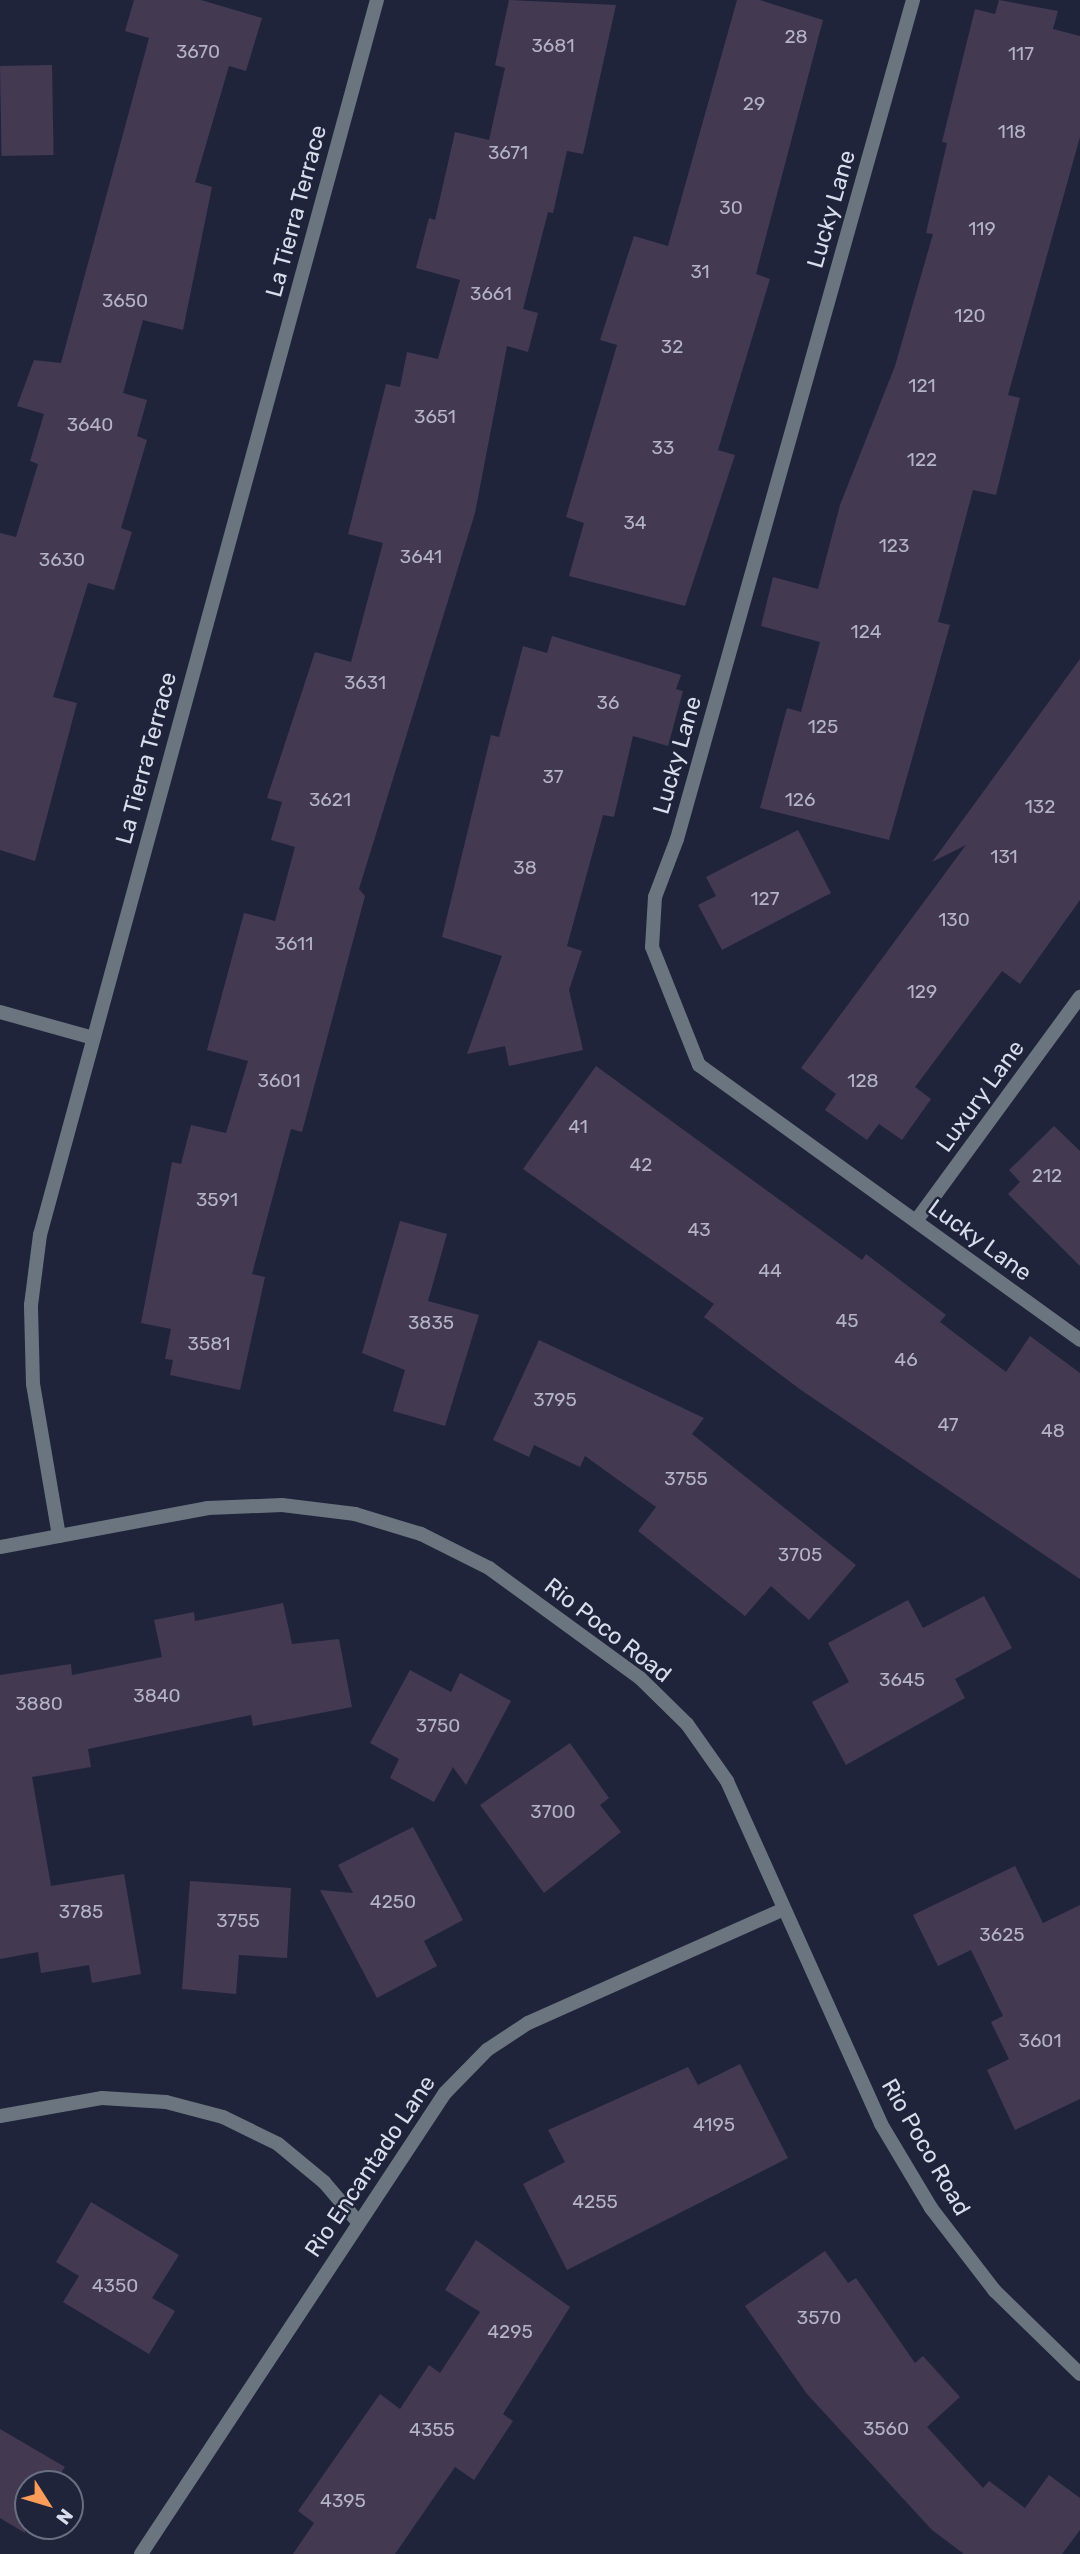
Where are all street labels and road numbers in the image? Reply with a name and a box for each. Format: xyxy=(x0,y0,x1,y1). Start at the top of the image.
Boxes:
street label: La Tierra Terrace xyxy=(260,121,332,301)
street label: Lucky Lane xyxy=(801,147,861,271)
street label: La Tierra Terrace xyxy=(110,668,182,848)
street label: Lucky Lane xyxy=(647,693,707,817)
street label: Luxury Lane xyxy=(930,1034,1030,1158)
street label: Lucky Lane xyxy=(923,1193,1037,1287)
street label: Rio Poco Road xyxy=(539,1572,677,1688)
street label: Rio Encantado Lane xyxy=(299,2070,441,2262)
street label: Rio Poco Road xyxy=(876,2074,976,2220)

